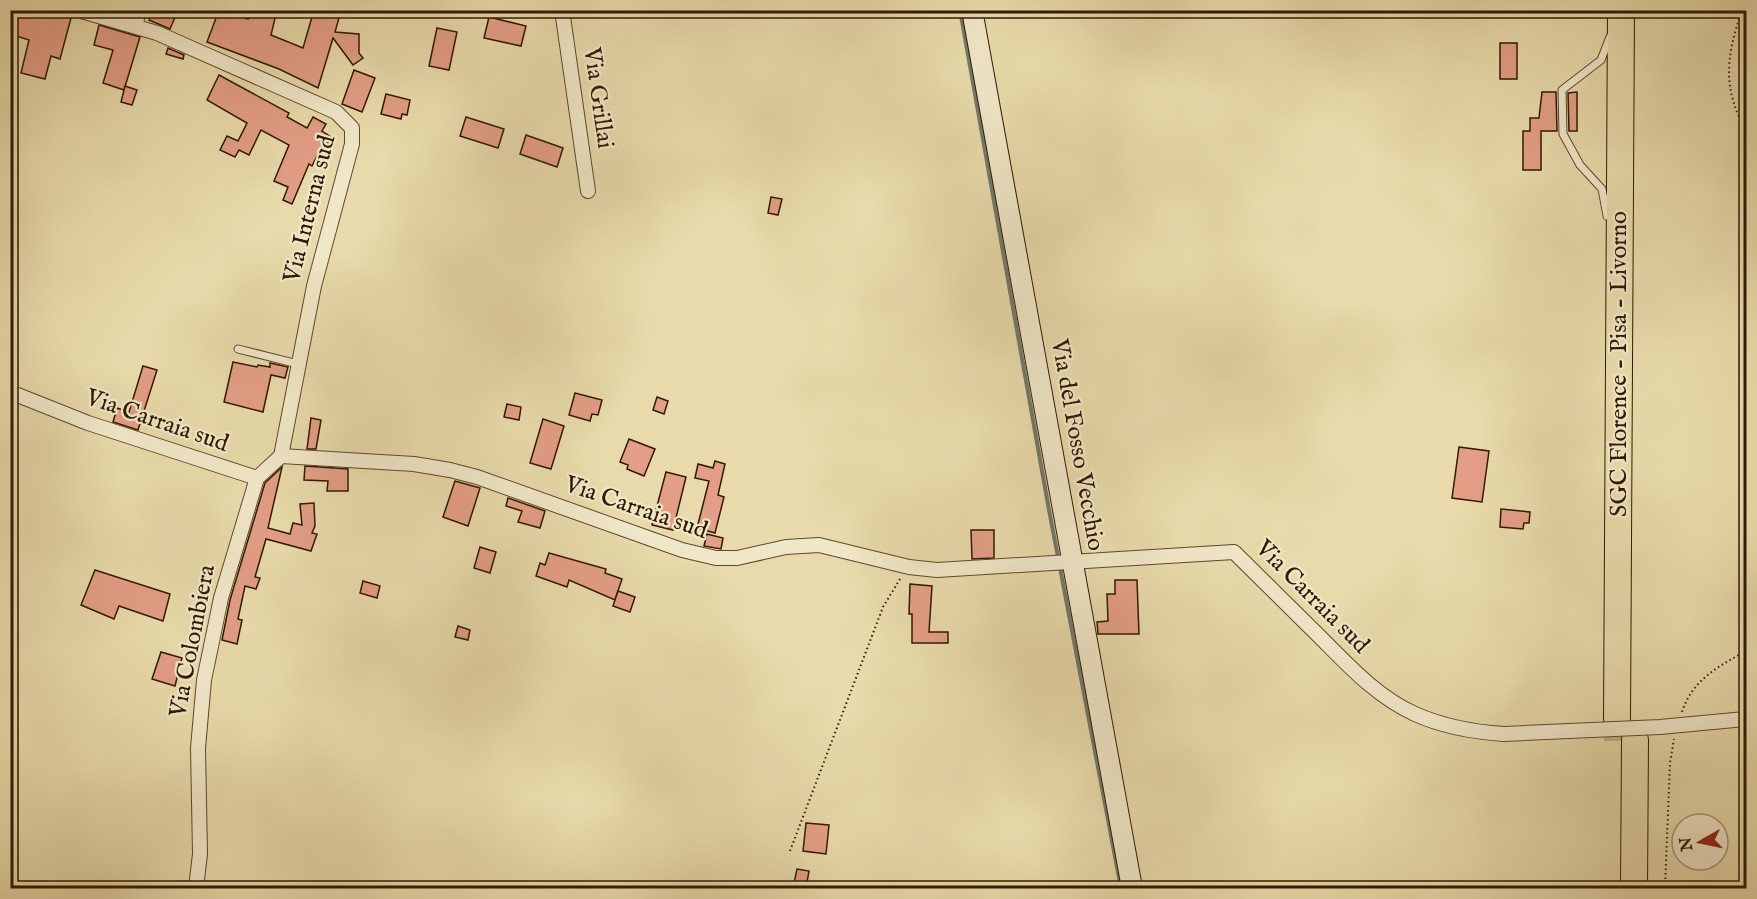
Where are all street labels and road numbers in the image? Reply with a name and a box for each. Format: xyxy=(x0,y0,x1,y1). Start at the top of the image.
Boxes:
street label: Via Grillai xyxy=(575,44,620,151)
street label: Via Interna sud xyxy=(276,132,343,287)
street label: SGC Florence - Pisa - Livorno xyxy=(1604,211,1635,517)
street label: Via del Fosso Vecchio xyxy=(1043,336,1111,553)
street label: Via Carraia sud xyxy=(81,382,233,460)
street label: Via Carraia sud xyxy=(560,469,712,547)
street label: Via Carraia sud xyxy=(1248,533,1376,661)
street label: Via Colombiera xyxy=(163,561,223,721)

